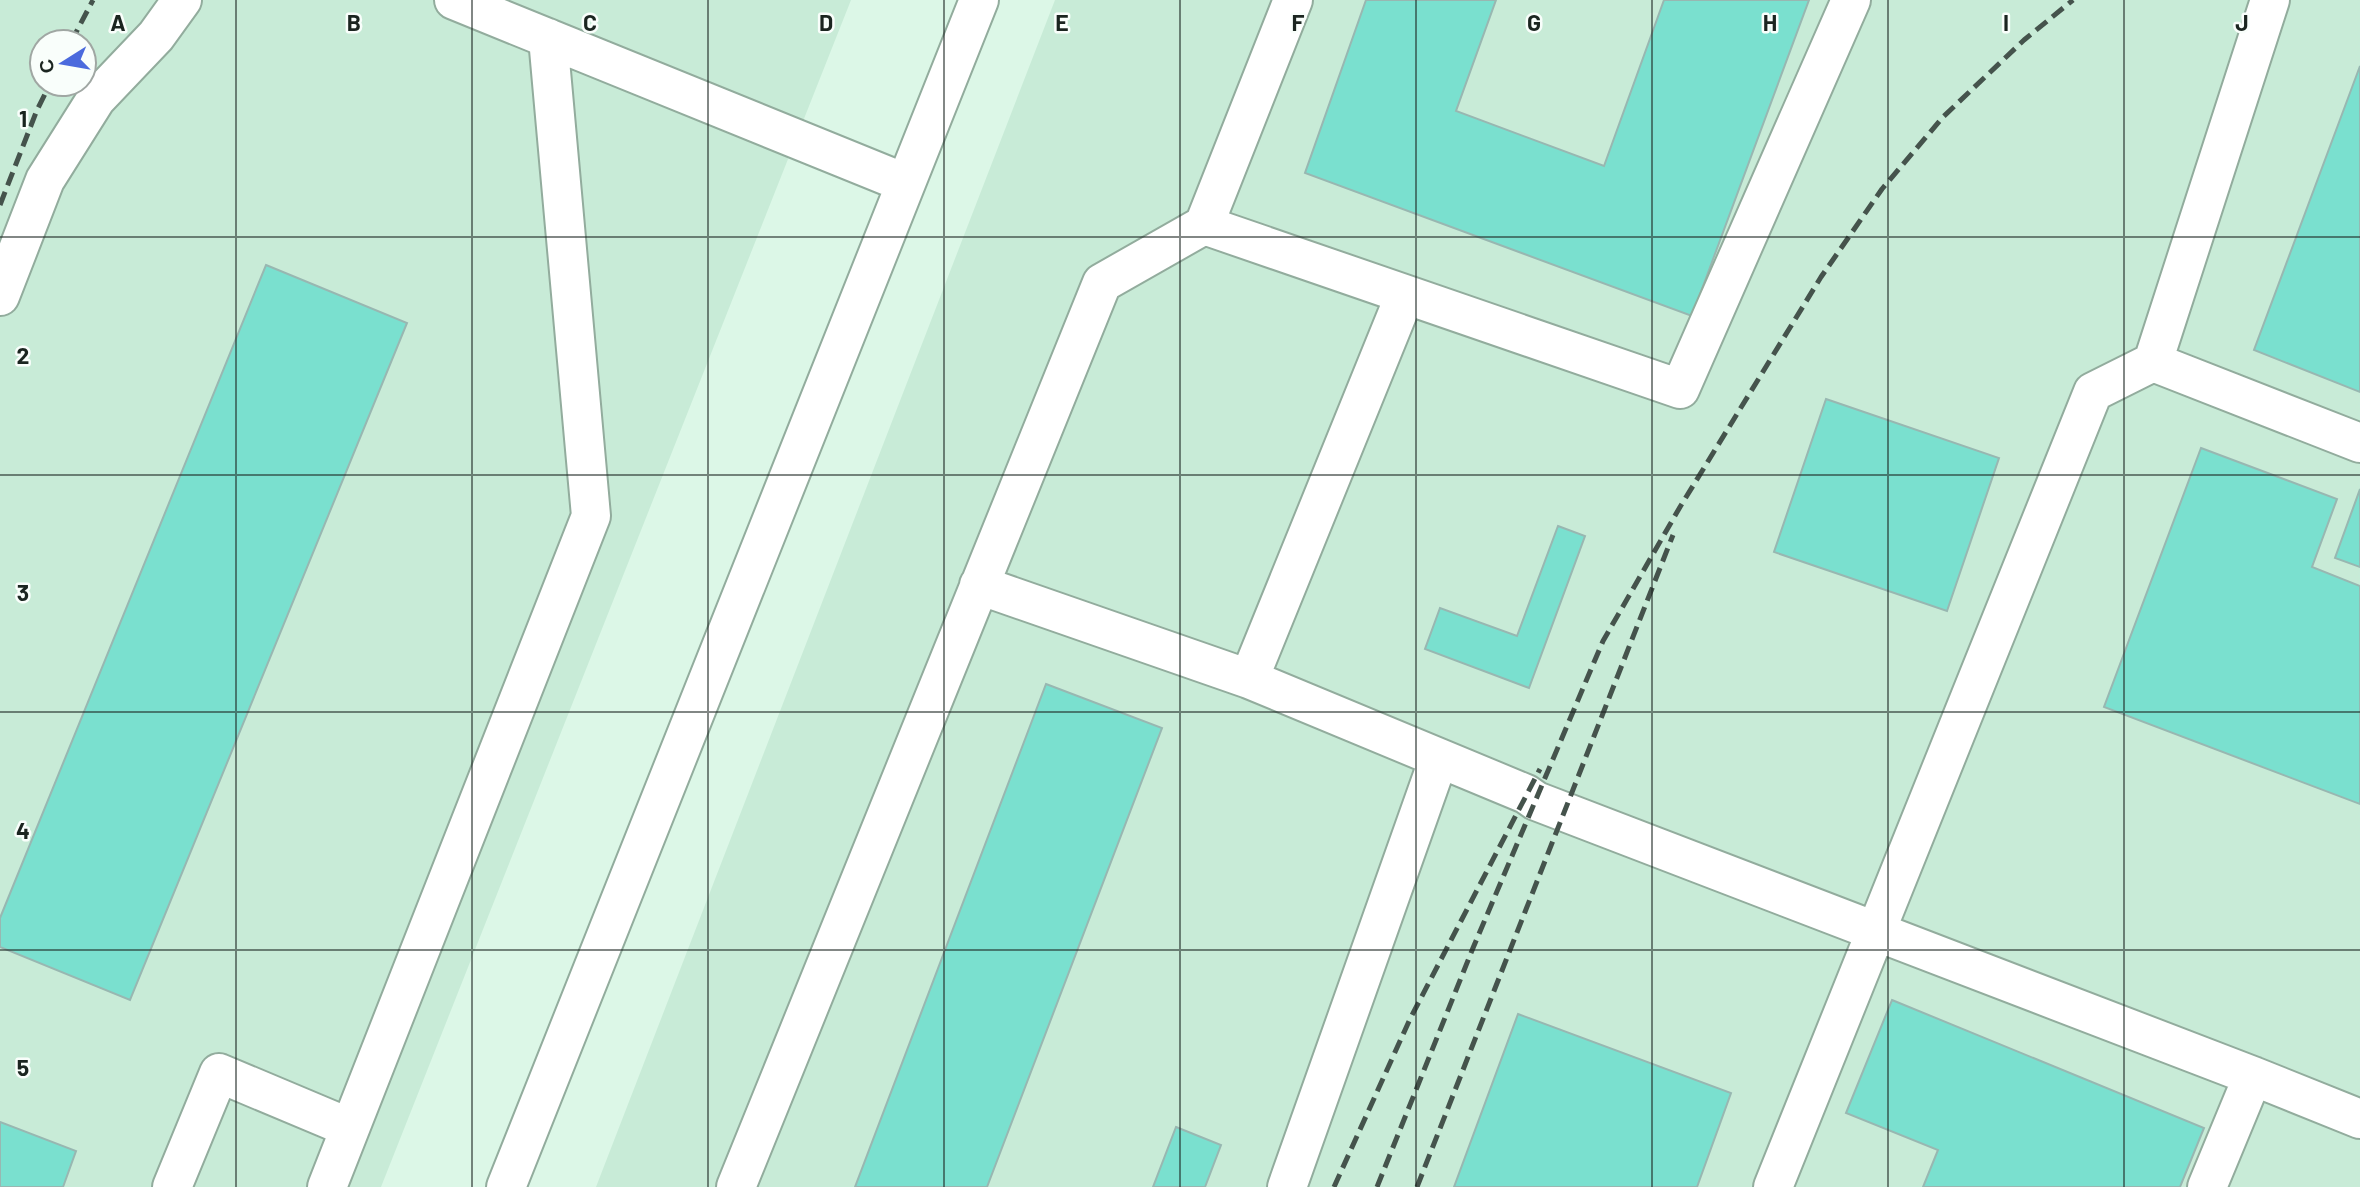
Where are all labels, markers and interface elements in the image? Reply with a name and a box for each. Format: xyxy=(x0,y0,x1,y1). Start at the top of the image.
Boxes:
text: A xyxy=(110,8,126,36)
text: B xyxy=(347,8,361,36)
text: C xyxy=(583,8,597,36)
text: D xyxy=(819,8,833,36)
text: E xyxy=(1055,8,1069,36)
text: F xyxy=(1292,8,1305,36)
text: G xyxy=(1527,8,1541,36)
text: H xyxy=(1763,8,1777,36)
text: I xyxy=(2003,8,2009,36)
text: J xyxy=(2235,8,2249,36)
north arrow xyxy=(28,28,98,98)
text: С xyxy=(33,57,58,75)
text: 1 xyxy=(19,104,27,132)
text: 2 xyxy=(17,341,29,369)
text: 3 xyxy=(17,578,29,606)
text: 4 xyxy=(16,816,30,844)
text: 5 xyxy=(17,1053,29,1081)

